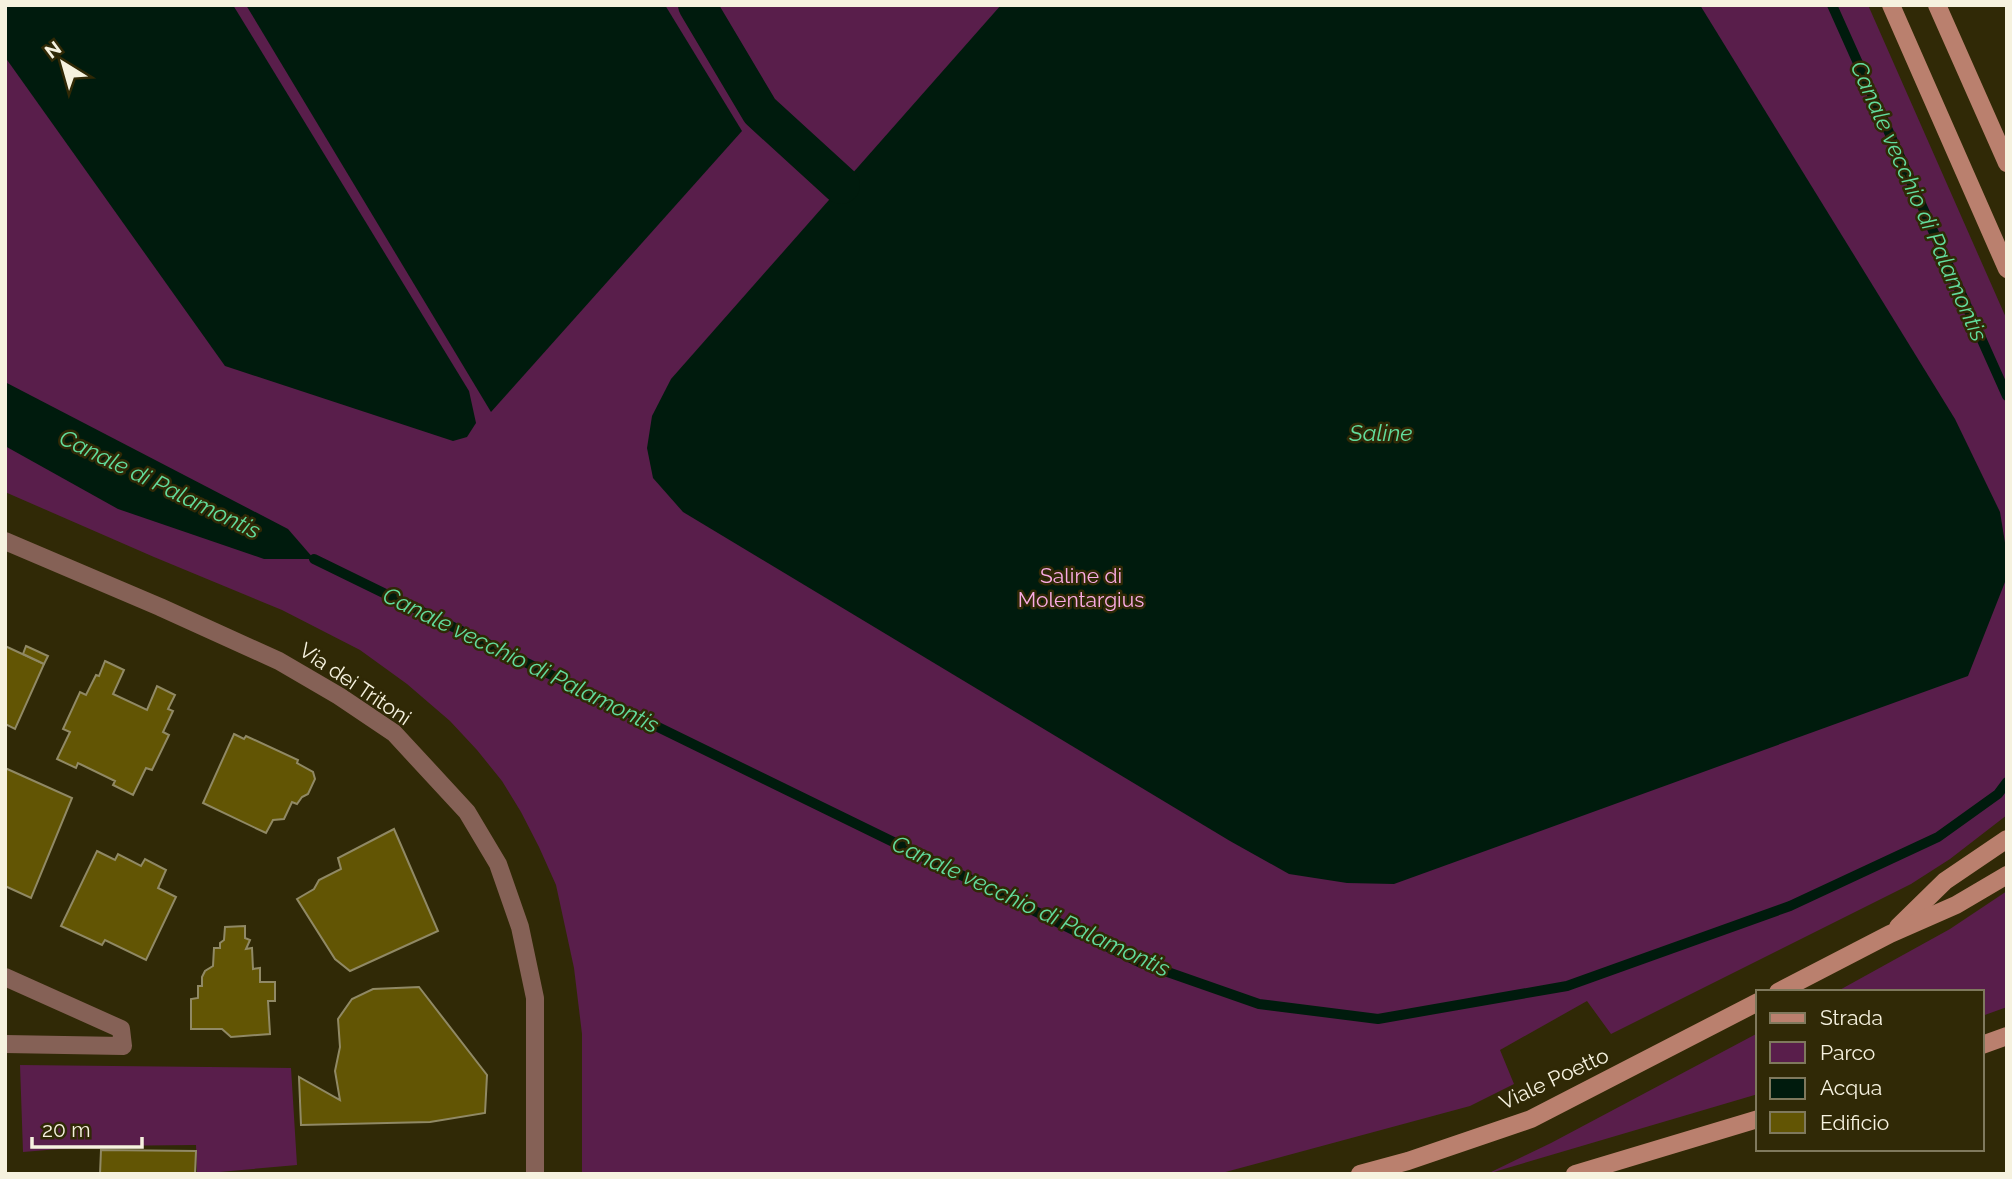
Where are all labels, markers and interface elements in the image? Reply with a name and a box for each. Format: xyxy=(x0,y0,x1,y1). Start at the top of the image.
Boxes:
north arrow xyxy=(28,28,98,98)
text: N xyxy=(40,36,65,63)
water label: Canale vecchio di Palamontis xyxy=(1845,57,1994,345)
water label: Saline xyxy=(1348,419,1413,446)
water label: Canale di Palamontis xyxy=(55,423,265,544)
park label: Saline di Molentargius xyxy=(1018,563,1144,612)
water label: Canale vecchio di Palamontis xyxy=(379,581,664,738)
street label: Via dei Tritoni xyxy=(295,637,416,730)
water label: Canale vecchio di Palamontis xyxy=(888,829,1175,982)
legend xyxy=(1756,990,1984,1151)
text: Strada xyxy=(1820,1005,1883,1030)
text: Parco xyxy=(1820,1040,1875,1065)
street label: Viale Poetto xyxy=(1495,1042,1612,1115)
text: Acqua xyxy=(1820,1075,1882,1100)
scale bar xyxy=(32,1106,142,1150)
text: Edificio xyxy=(1820,1110,1889,1135)
text: 20 m xyxy=(42,1117,90,1142)

